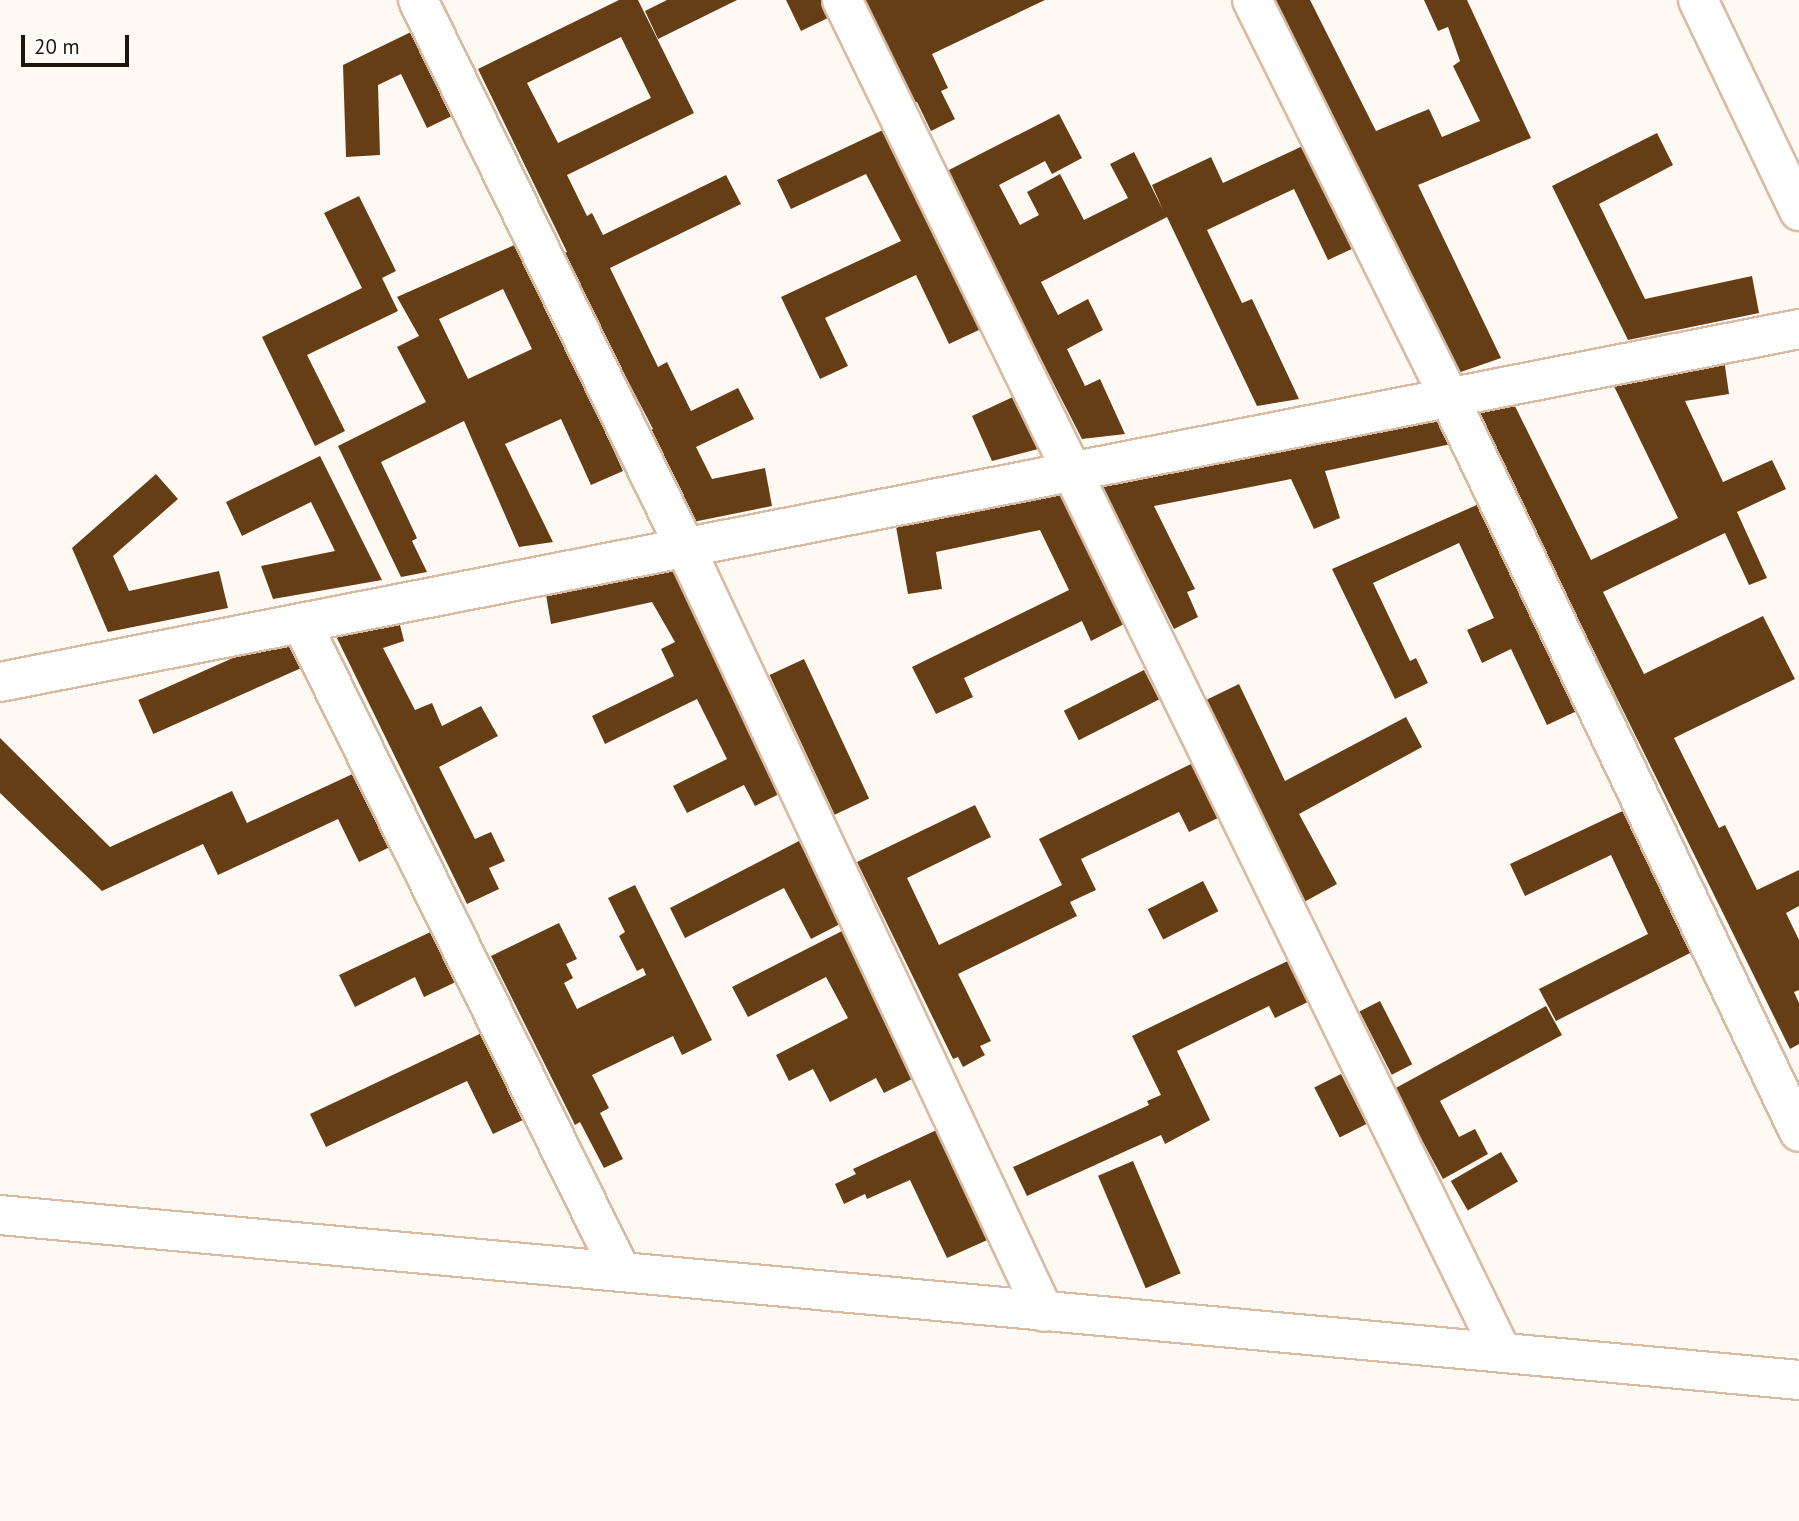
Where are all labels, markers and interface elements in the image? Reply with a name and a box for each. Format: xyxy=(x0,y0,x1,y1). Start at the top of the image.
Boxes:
scale bar xyxy=(24,21,133,65)
text: 20 m xyxy=(34,33,80,60)

